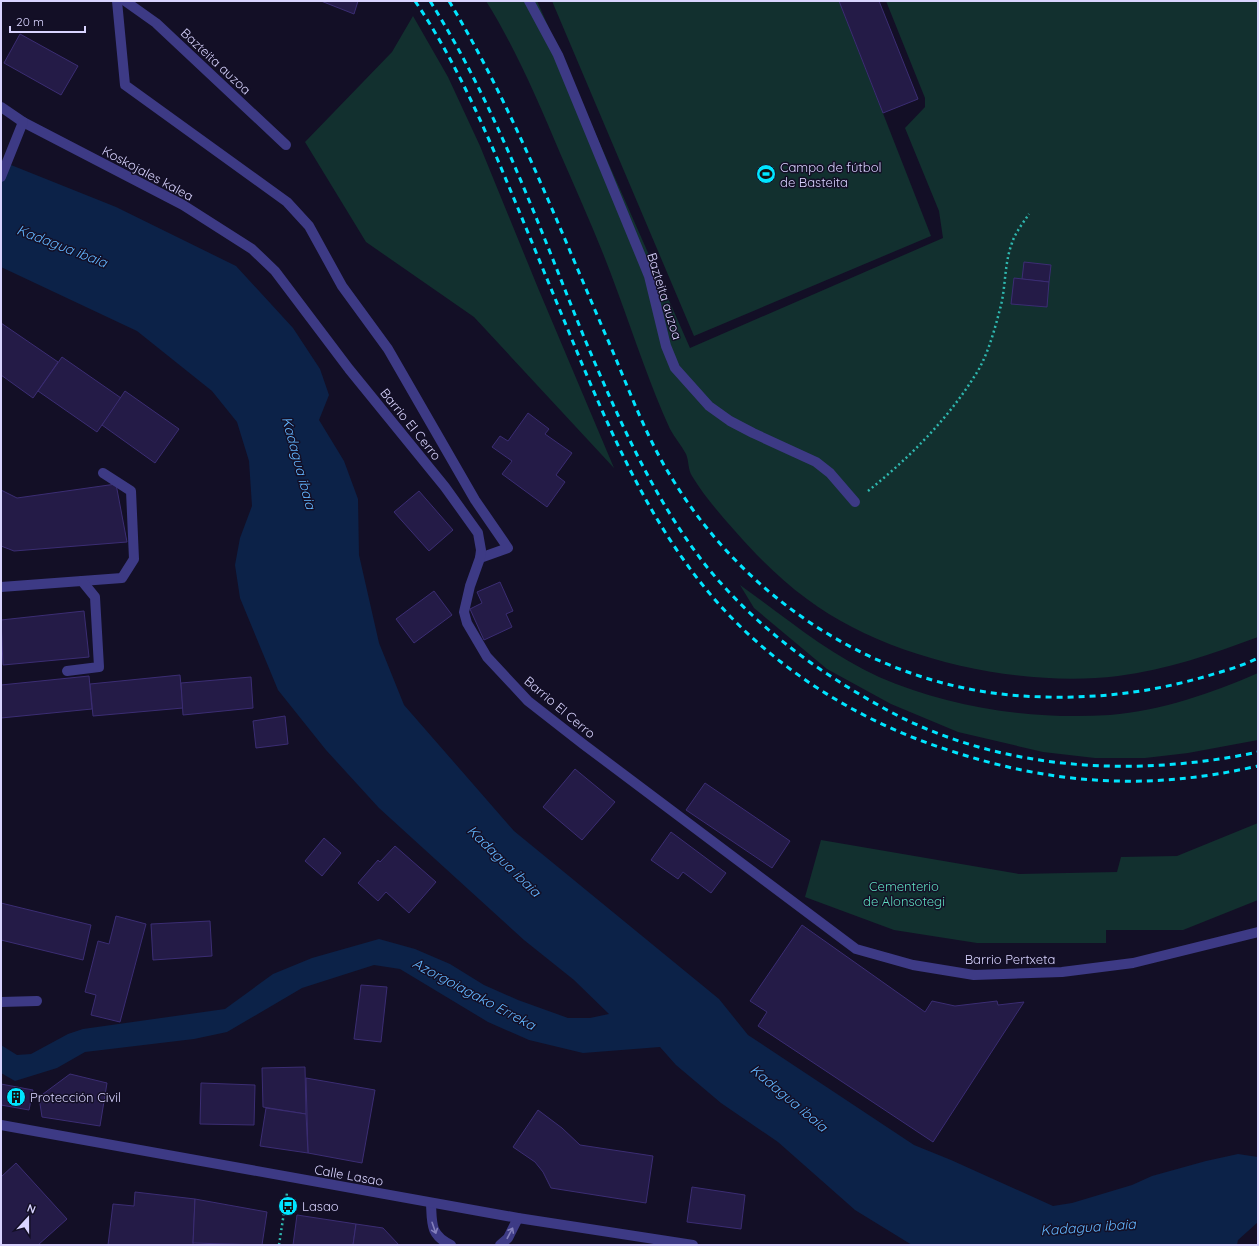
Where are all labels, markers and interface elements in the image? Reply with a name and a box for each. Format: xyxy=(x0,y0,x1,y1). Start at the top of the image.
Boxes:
scale bar xyxy=(10,8,85,34)
text: 20 m xyxy=(16,14,44,29)
street label: Bazteita auzoa xyxy=(178,25,254,97)
street label: Koskojales kalea xyxy=(100,142,196,204)
place label: Campo de fútbol de Basteita xyxy=(780,159,881,190)
sports icon: Campo de fútbol de Basteita xyxy=(755,163,777,185)
water label: Kadagua ibaia xyxy=(14,221,111,272)
street label: Bazteita auzoa xyxy=(644,251,686,341)
street label: Barrio El Cerro xyxy=(377,385,445,463)
water label: Kadagua ibaia xyxy=(278,415,320,513)
street label: Barrio El Cerro xyxy=(521,673,599,741)
water label: Kadagua ibaia xyxy=(463,821,546,902)
park label: Cementerio de Alonsotegi xyxy=(863,878,945,909)
street label: Barrio Pertxeta xyxy=(965,951,1055,967)
water label: Azorgoiagako Erreka xyxy=(410,954,540,1035)
water label: Kadagua ibaia xyxy=(747,1060,832,1136)
building icon: Protección Civil xyxy=(5,1086,27,1108)
place label: Protección Civil xyxy=(30,1089,121,1105)
street label: Calle Lasao xyxy=(313,1161,385,1189)
bus stop icon: Lasao xyxy=(277,1195,299,1217)
north arrow xyxy=(8,1198,48,1238)
place label: Lasao xyxy=(302,1198,339,1214)
text: N xyxy=(25,1201,38,1217)
water label: Kadagua ibaia xyxy=(1040,1215,1138,1239)
one-way arrow xyxy=(431,1221,438,1234)
one-way arrow xyxy=(507,1227,515,1239)

